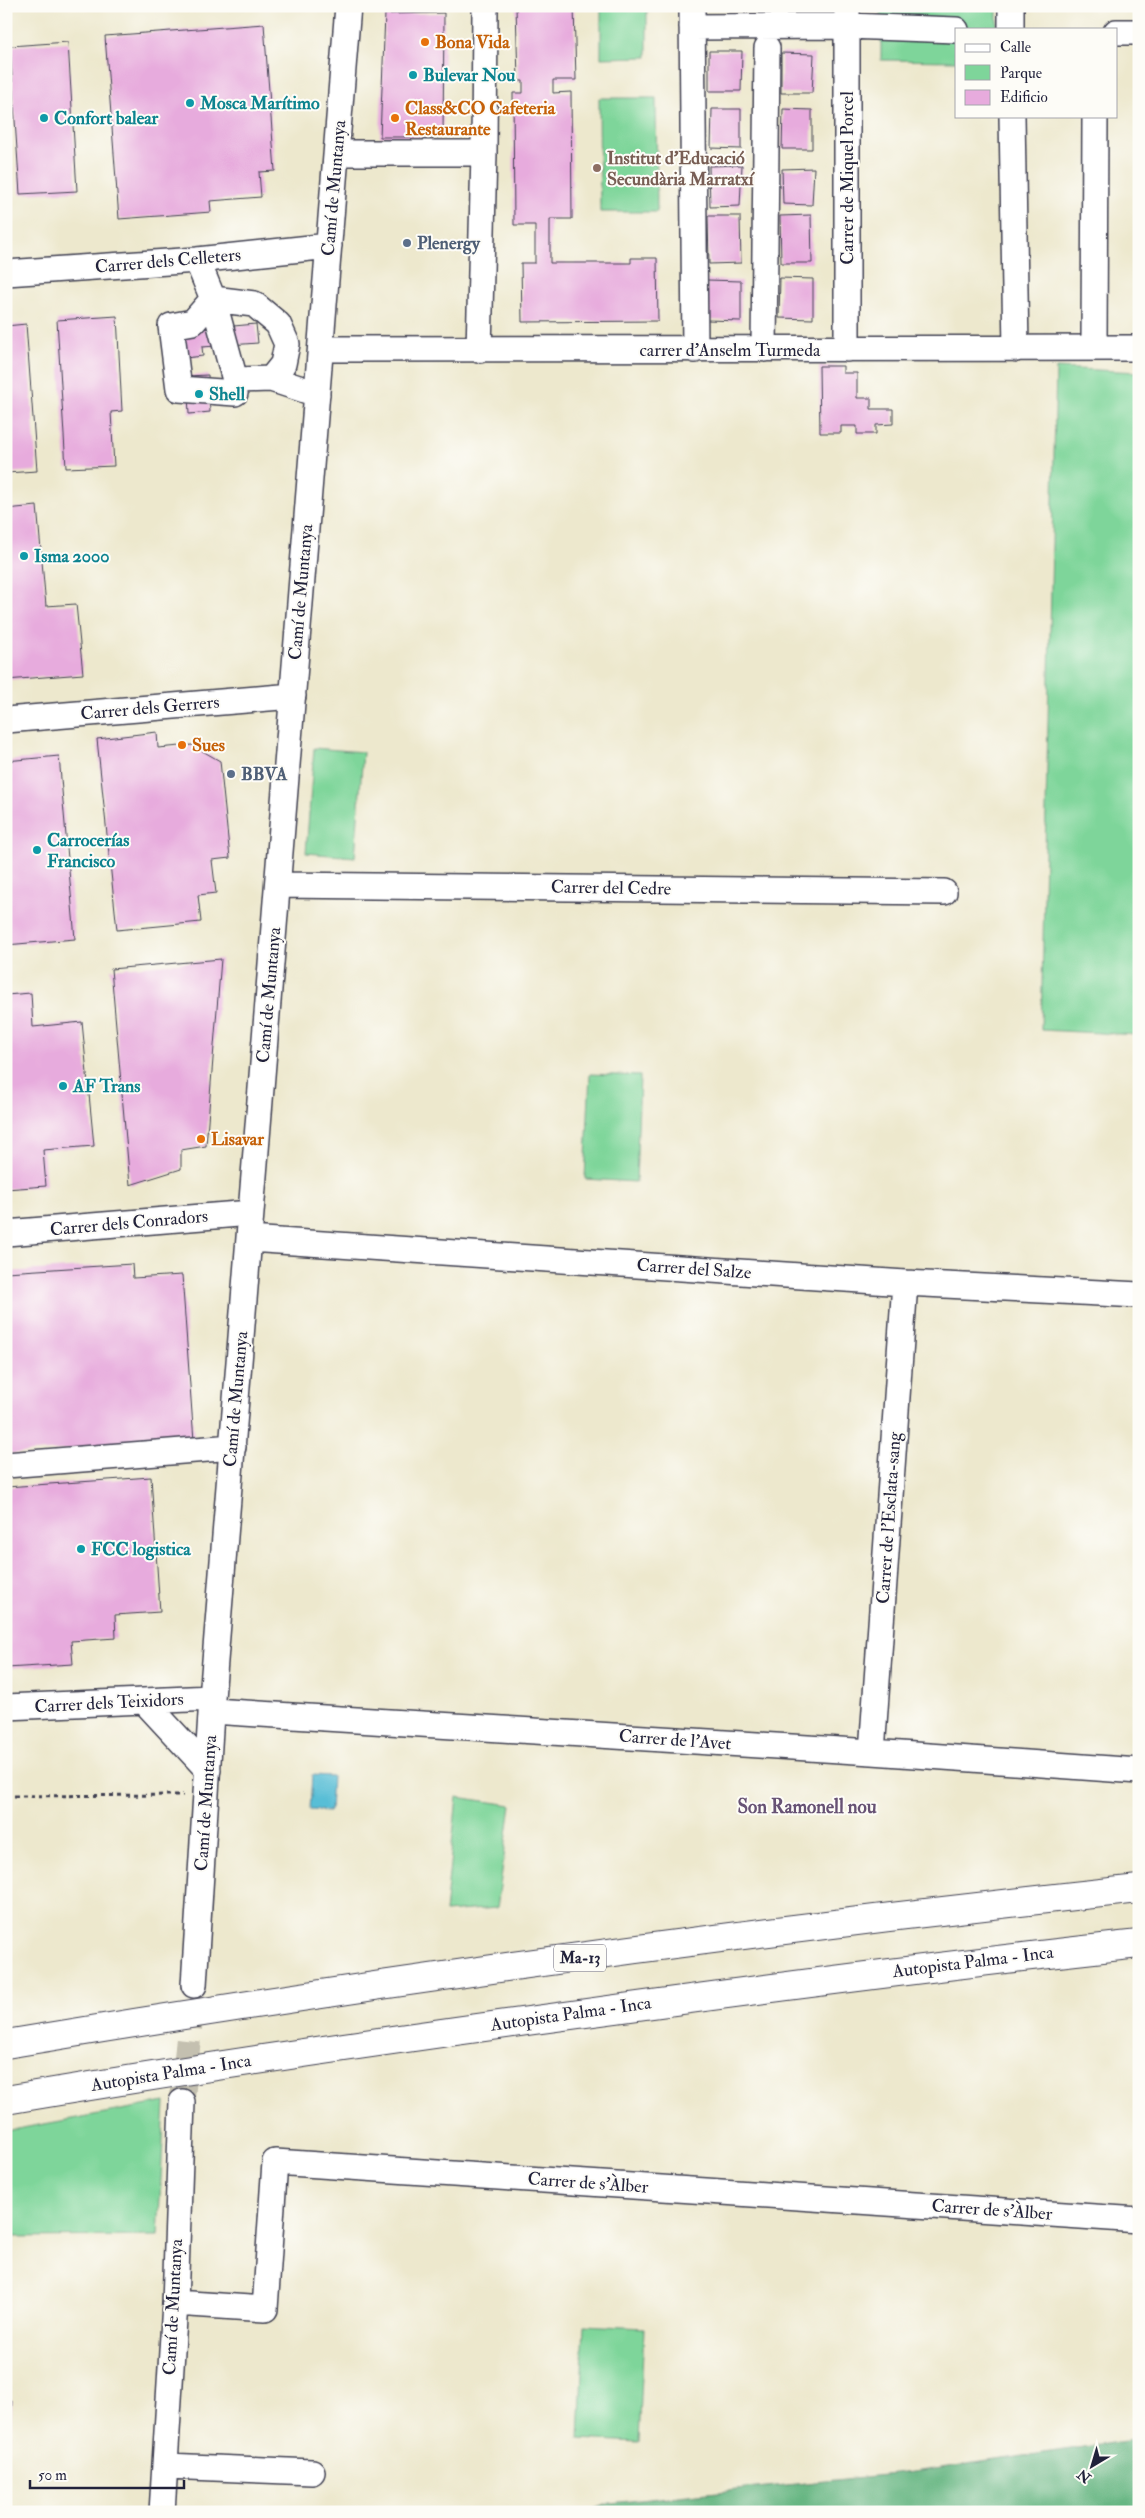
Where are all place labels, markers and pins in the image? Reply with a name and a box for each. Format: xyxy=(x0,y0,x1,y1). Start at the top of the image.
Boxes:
place label: Bona Vida xyxy=(435,31,510,54)
marker: Bona Vida xyxy=(419,36,431,48)
place label: Bulevar Nou xyxy=(423,64,516,87)
marker: Bulevar Nou xyxy=(407,69,419,81)
place label: Mosca Marítimo xyxy=(199,92,320,115)
marker: Mosca Marítimo xyxy=(184,97,196,109)
place label: Class&CO Cafeteria Restaurante xyxy=(405,97,556,141)
place label: Confort balear xyxy=(54,107,159,130)
marker: Confort balear xyxy=(38,112,50,124)
marker: Class&CO Cafeteria Restaurante xyxy=(389,112,401,124)
place label: Institut d'Educació Secundària Marratxí xyxy=(607,147,756,191)
marker: Institut d'Educació Secundària Marratxí xyxy=(591,162,603,174)
place label: Plenergy xyxy=(417,232,481,255)
marker: Plenergy xyxy=(401,237,413,249)
place label: Shell xyxy=(209,383,246,406)
marker: Shell xyxy=(193,388,205,400)
place label: Isma 2000 xyxy=(34,545,109,568)
marker: Isma 2000 xyxy=(18,550,30,562)
place label: Sues xyxy=(192,734,225,757)
marker: Sues xyxy=(176,739,188,751)
place label: BBVA xyxy=(241,763,288,786)
marker: BBVA xyxy=(225,768,237,780)
place label: Carrocerías Francisco xyxy=(47,829,129,873)
marker: Carrocerías Francisco xyxy=(31,844,43,856)
place label: AF Trans xyxy=(72,1075,141,1098)
marker: AF Trans xyxy=(57,1080,69,1092)
place label: Lisavar xyxy=(211,1128,264,1151)
marker: Lisavar xyxy=(195,1133,207,1145)
place label: FCC logistica xyxy=(91,1538,191,1561)
marker: FCC logistica xyxy=(75,1543,87,1555)

